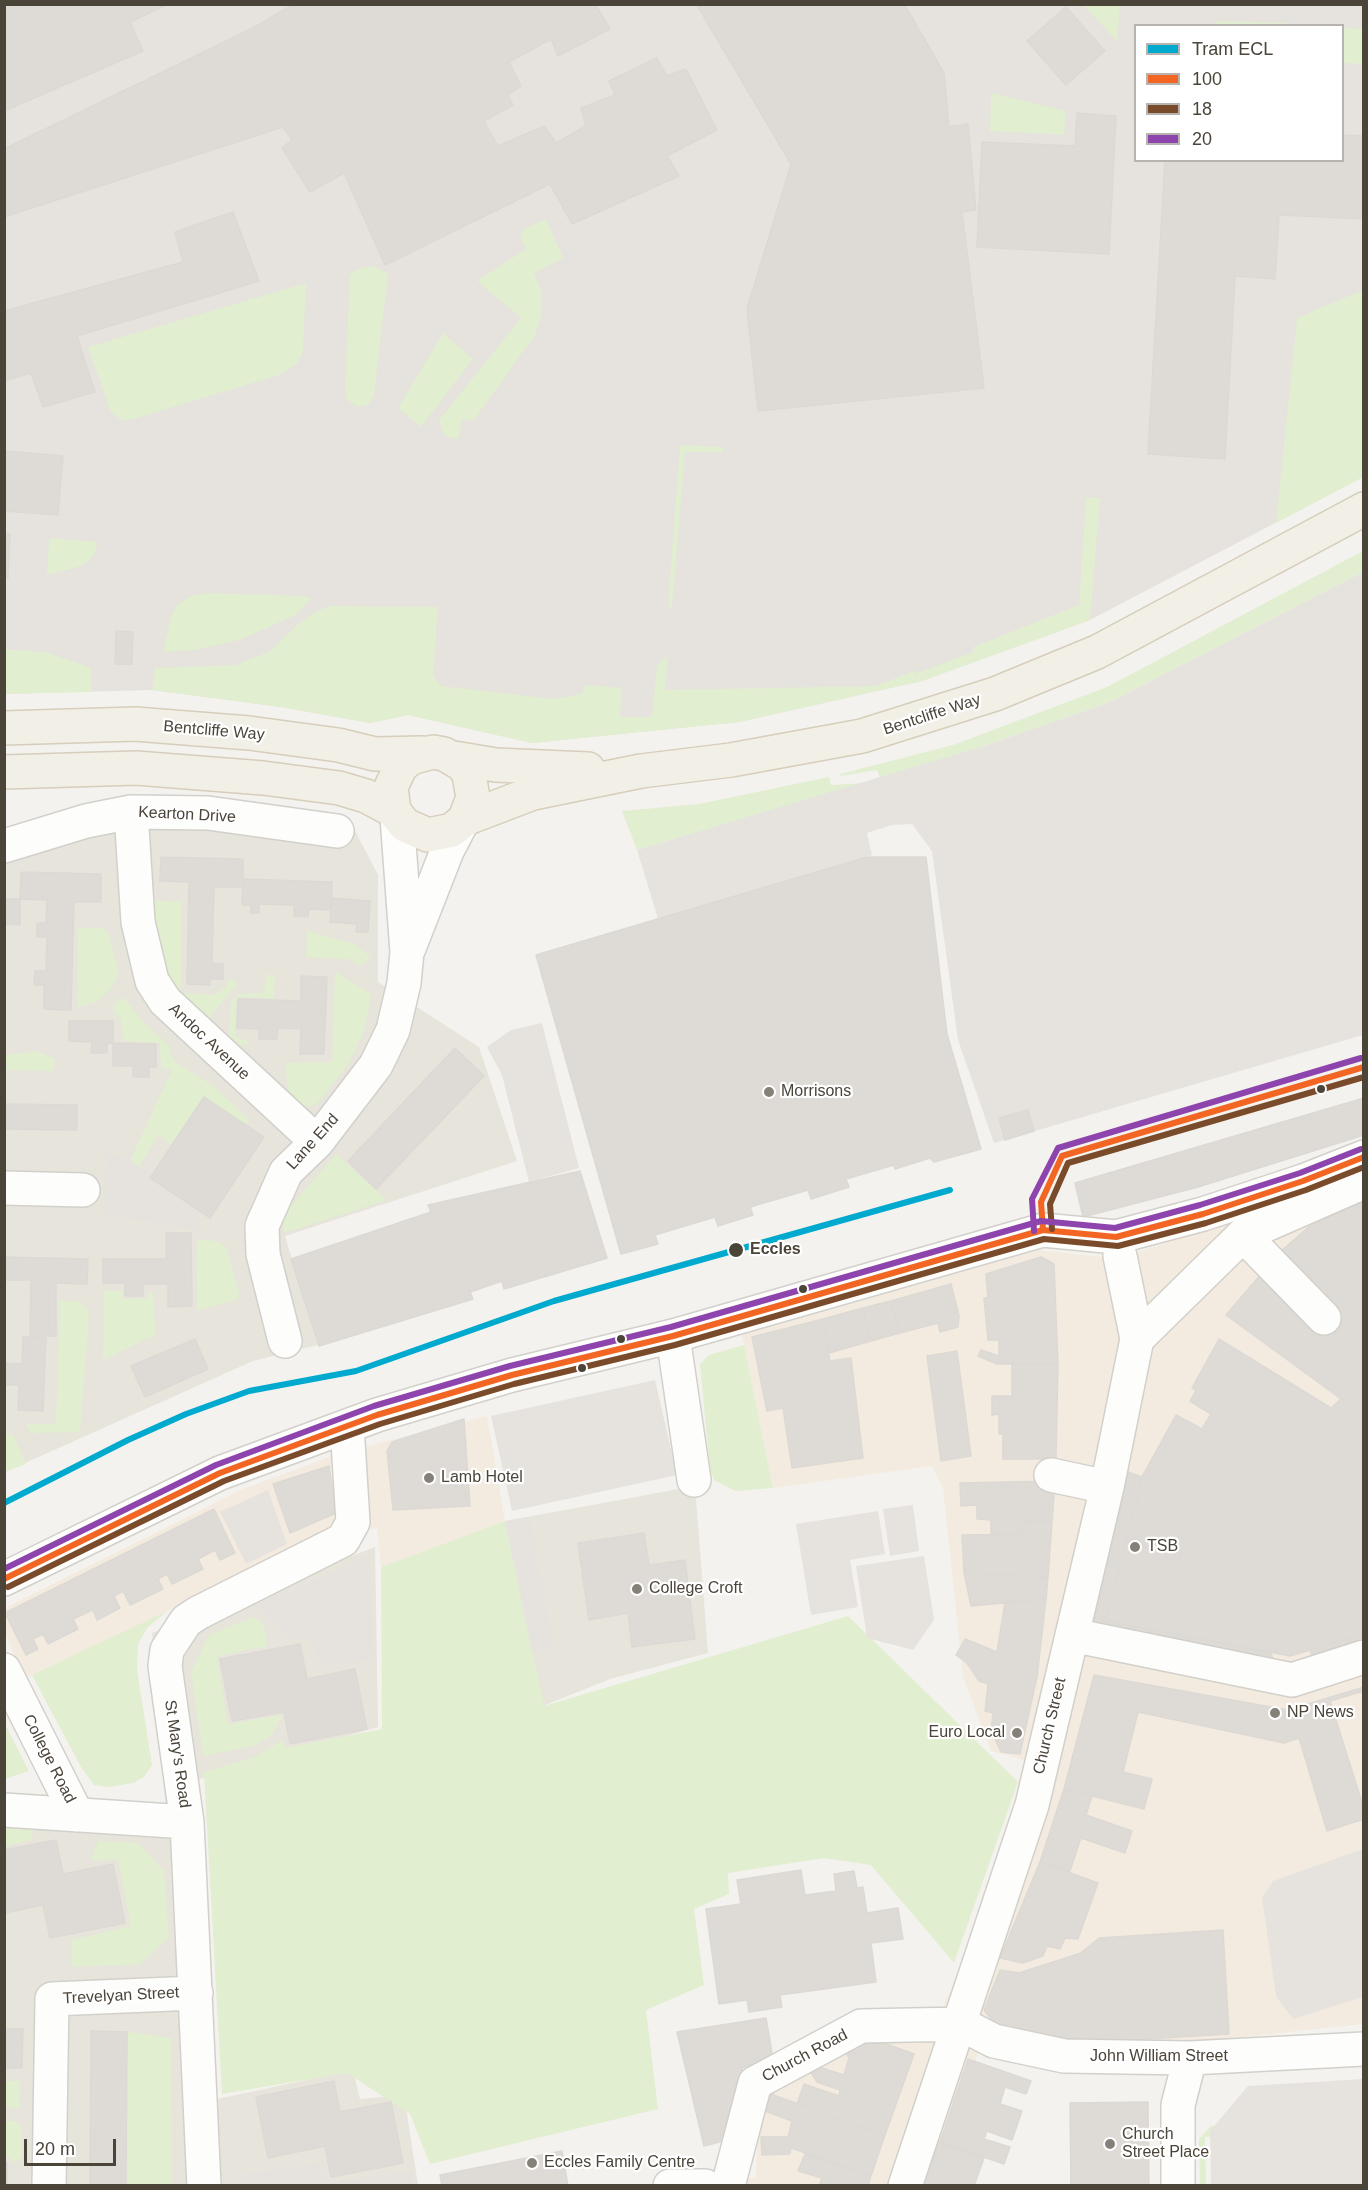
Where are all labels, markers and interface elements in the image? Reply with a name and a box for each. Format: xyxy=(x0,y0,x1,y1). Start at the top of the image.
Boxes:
legend xyxy=(1134,24,1344,162)
text: Tram ECL xyxy=(1192,39,1273,59)
text: 100 xyxy=(1192,69,1222,89)
text: 18 xyxy=(1192,99,1212,119)
text: 20 xyxy=(1192,129,1212,149)
street label: Bentcliffe Way xyxy=(881,690,983,740)
street label: Bentcliffe Way xyxy=(163,717,265,745)
street label: Kearton Drive xyxy=(138,803,236,827)
street label: Andoc Avenue xyxy=(164,1000,254,1084)
place label: Morrisons xyxy=(781,1082,851,1102)
unlabelled marker xyxy=(1315,1083,1327,1095)
marker: Morrisons xyxy=(762,1085,776,1099)
street label: Lane End xyxy=(283,1110,343,1174)
place label: Eccles xyxy=(750,1240,801,1260)
marker: Eccles xyxy=(727,1241,745,1259)
unlabelled marker xyxy=(797,1283,809,1295)
unlabelled marker xyxy=(615,1333,627,1345)
unlabelled marker xyxy=(576,1362,588,1374)
place label: Lamb Hotel xyxy=(441,1468,523,1488)
marker: Lamb Hotel xyxy=(422,1471,436,1485)
place label: TSB xyxy=(1147,1537,1178,1557)
marker: TSB xyxy=(1128,1540,1142,1554)
place label: College Croft xyxy=(649,1579,742,1599)
marker: College Croft xyxy=(630,1582,644,1596)
street label: Church Street xyxy=(1030,1676,1070,1776)
street label: St Mary's Road xyxy=(160,1699,194,1809)
place label: NP News xyxy=(1287,1703,1354,1723)
marker: NP News xyxy=(1268,1706,1282,1720)
street label: College Road xyxy=(18,1711,80,1807)
place label: Euro Local xyxy=(929,1723,1005,1743)
marker: Euro Local xyxy=(1010,1726,1024,1740)
street label: Trevelyan Street xyxy=(62,1983,180,2009)
street label: Church Road xyxy=(759,2025,851,2087)
street label: John William Street xyxy=(1090,2047,1228,2067)
place label: Church Street Place xyxy=(1122,2125,1209,2163)
scale bar xyxy=(27,2127,118,2165)
marker: Church Street Place xyxy=(1103,2137,1117,2151)
text: 20 m xyxy=(35,2139,75,2159)
place label: Eccles Family Centre xyxy=(544,2153,695,2173)
marker: Eccles Family Centre xyxy=(525,2156,539,2170)

